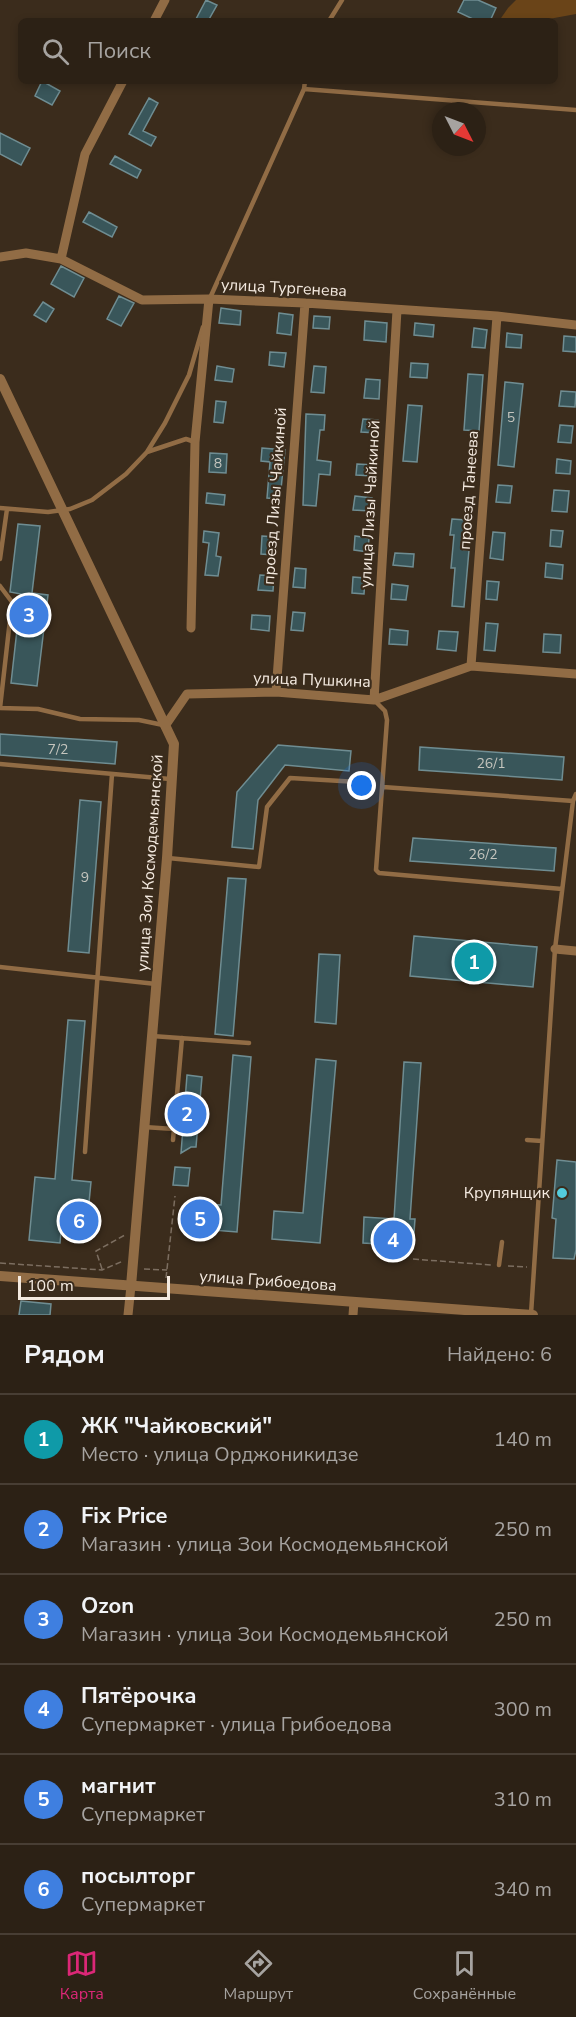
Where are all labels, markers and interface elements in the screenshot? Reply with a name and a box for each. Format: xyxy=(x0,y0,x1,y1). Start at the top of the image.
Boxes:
search box xyxy=(18,18,558,84)
icon: search xyxy=(39,35,72,68)
text: Поиск xyxy=(87,36,151,66)
north arrow xyxy=(432,102,486,156)
street label: улица Тургенева xyxy=(220,274,348,302)
street label: проезд Лизы Чайкиной xyxy=(258,407,292,585)
house number: 5 xyxy=(507,408,515,427)
street label: улица Лизы Чайкиной xyxy=(355,420,385,588)
street label: проезд Танеева xyxy=(454,430,484,550)
house number: 8 xyxy=(214,454,222,473)
pin: 3 xyxy=(9,592,48,638)
street label: улица Пушкина xyxy=(253,667,371,693)
house number: 7/2 xyxy=(48,740,68,759)
street label: улица Зои Космодемьянской xyxy=(131,754,169,972)
house number: 26/1 xyxy=(476,754,506,773)
your location xyxy=(347,771,376,800)
house number: 26/2 xyxy=(468,845,498,864)
house number: 9 xyxy=(81,868,89,887)
pin: 1 xyxy=(454,940,494,984)
pin: 2 xyxy=(168,1092,207,1136)
place label: Крупянщик xyxy=(464,1182,551,1204)
marker: Крупянщик xyxy=(555,1186,569,1200)
pin: 5 xyxy=(180,1196,220,1242)
pin: 6 xyxy=(60,1198,98,1244)
pin: 4 xyxy=(374,1218,412,1262)
street label: улица Грибоедова xyxy=(199,1265,337,1297)
scale bar xyxy=(18,1273,170,1300)
text: 100 m xyxy=(27,1275,74,1297)
text: Рядом xyxy=(24,1337,105,1372)
text: Найдено: 6 xyxy=(447,1341,552,1368)
text: ЖК "Чайковский" xyxy=(81,1411,272,1441)
text: 1 xyxy=(38,1426,50,1453)
text: 140 m xyxy=(494,1426,552,1453)
text: Место · улица Орджоникидзе xyxy=(81,1441,359,1468)
text: Fix Price xyxy=(81,1501,167,1531)
text: 2 xyxy=(38,1516,50,1543)
text: 250 m xyxy=(494,1516,552,1543)
text: Магазин · улица Зои Космодемьянской xyxy=(81,1531,449,1558)
text: Ozon xyxy=(81,1591,134,1621)
text: 3 xyxy=(38,1606,50,1633)
text: 250 m xyxy=(494,1606,552,1633)
text: Магазин · улица Зои Космодемьянской xyxy=(81,1621,449,1648)
text: Пятёрочка xyxy=(81,1681,197,1711)
text: 4 xyxy=(38,1696,50,1723)
text: 300 m xyxy=(494,1696,552,1723)
text: Супермаркет · улица Грибоедова xyxy=(81,1711,392,1738)
text: магнит xyxy=(81,1771,156,1801)
text: 5 xyxy=(38,1786,50,1813)
text: 310 m xyxy=(494,1786,552,1813)
text: Супермаркет xyxy=(81,1801,205,1828)
text: посылторг xyxy=(81,1861,195,1891)
text: 6 xyxy=(38,1876,50,1903)
text: 340 m xyxy=(494,1876,552,1903)
text: Супермаркет xyxy=(81,1891,205,1918)
tab: Карта xyxy=(60,1947,104,2005)
tab: Маршрут xyxy=(224,1947,293,2005)
tab: Сохранённые xyxy=(413,1947,516,2005)

